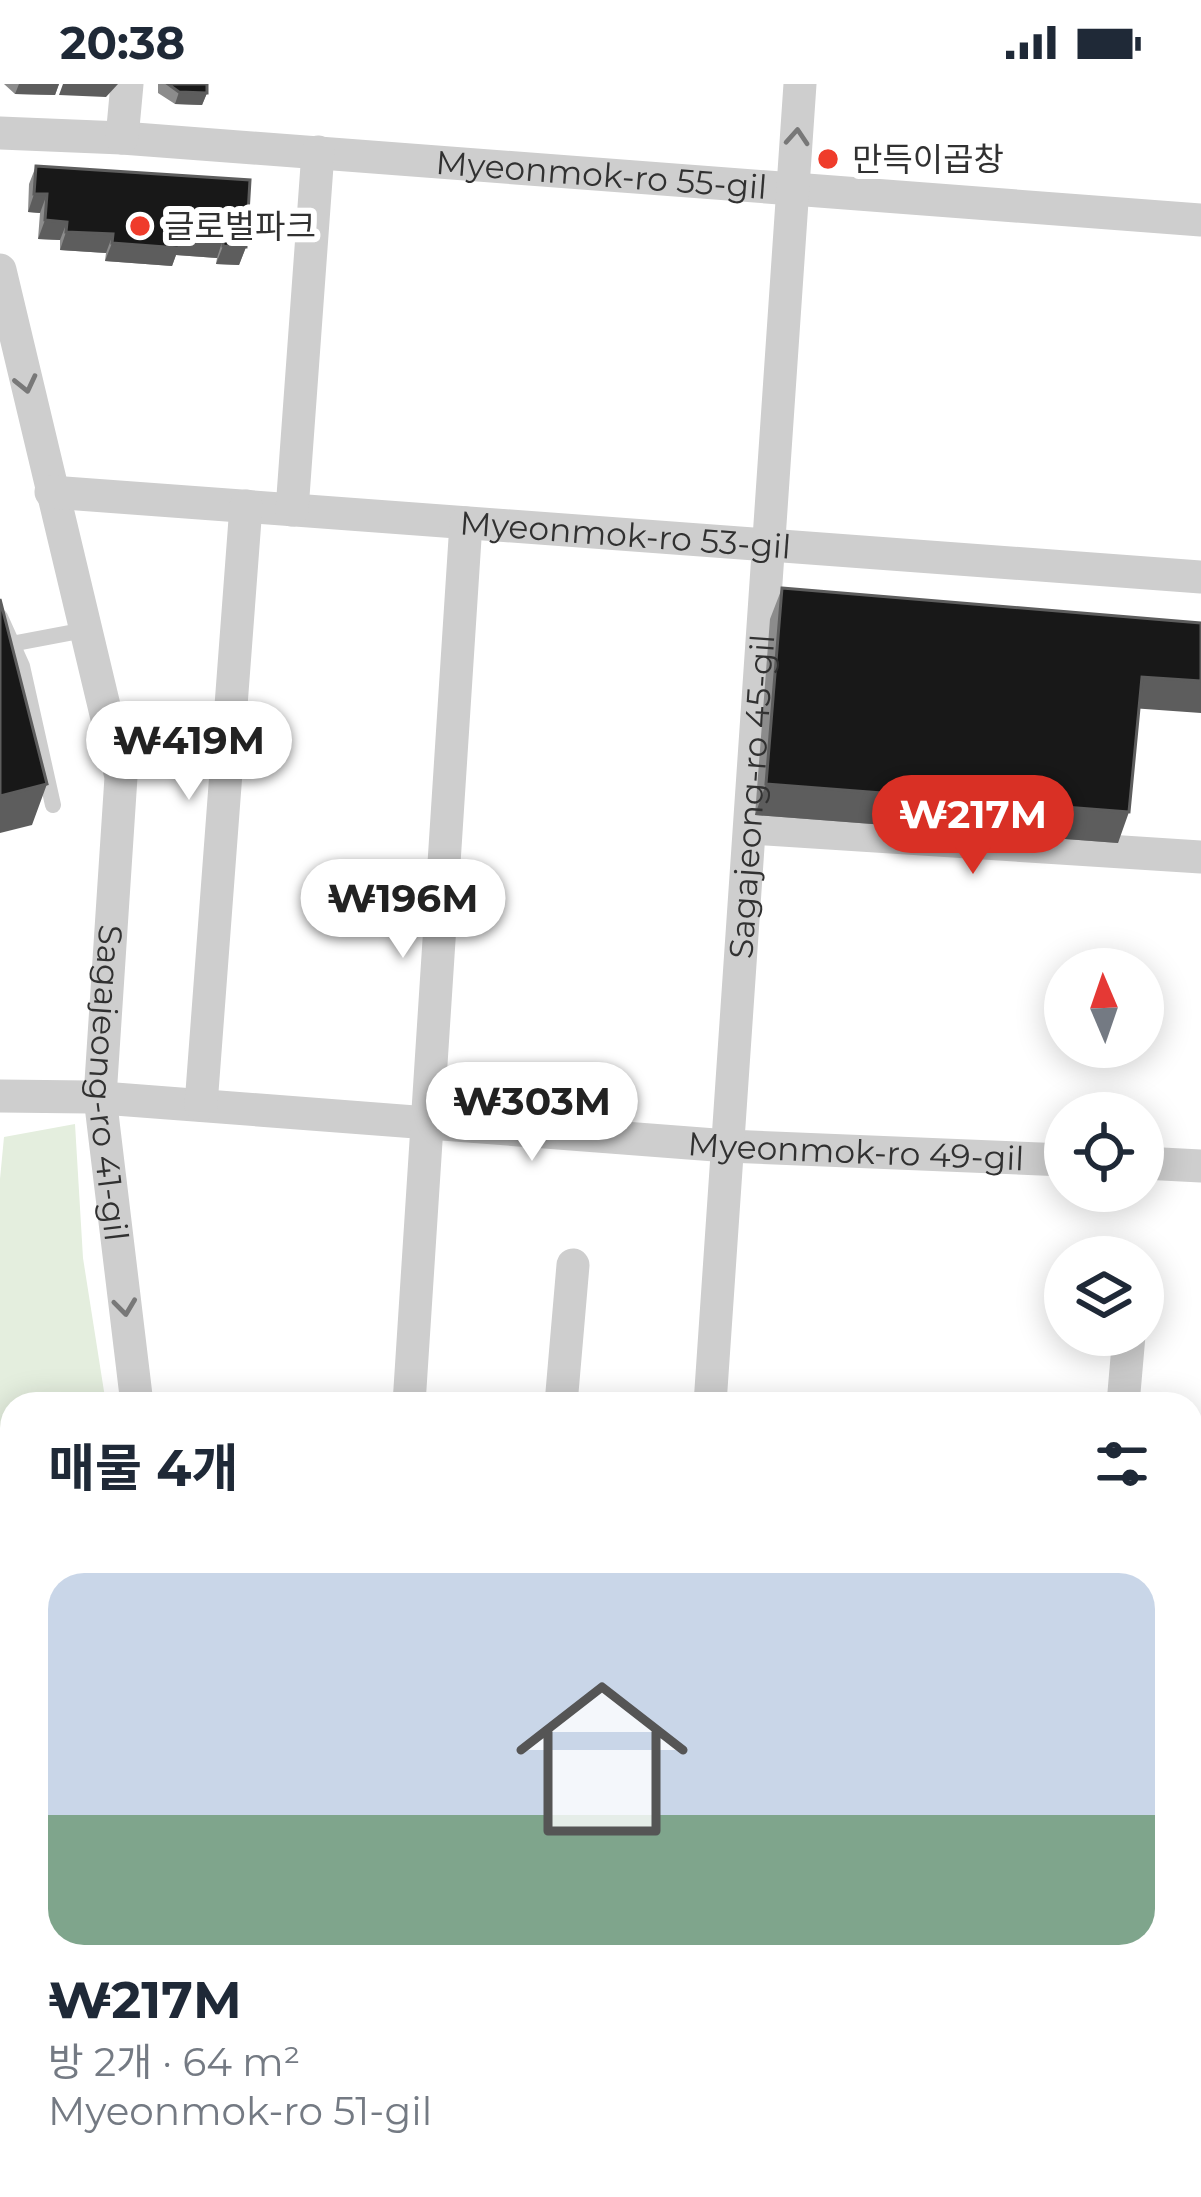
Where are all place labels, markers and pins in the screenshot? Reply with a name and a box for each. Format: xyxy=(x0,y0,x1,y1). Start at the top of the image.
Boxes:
place label: 만득이곱창 xyxy=(852,139,1004,179)
marker: 만득이곱창 xyxy=(815,146,841,172)
place label: 글로벌파크 xyxy=(164,206,316,246)
marker: 글로벌파크 xyxy=(127,213,153,239)
pin: ₩419M xyxy=(105,701,273,803)
pin: ₩217M xyxy=(889,775,1057,877)
pin: ₩196M xyxy=(319,859,487,961)
pin: ₩303M xyxy=(448,1062,616,1164)

